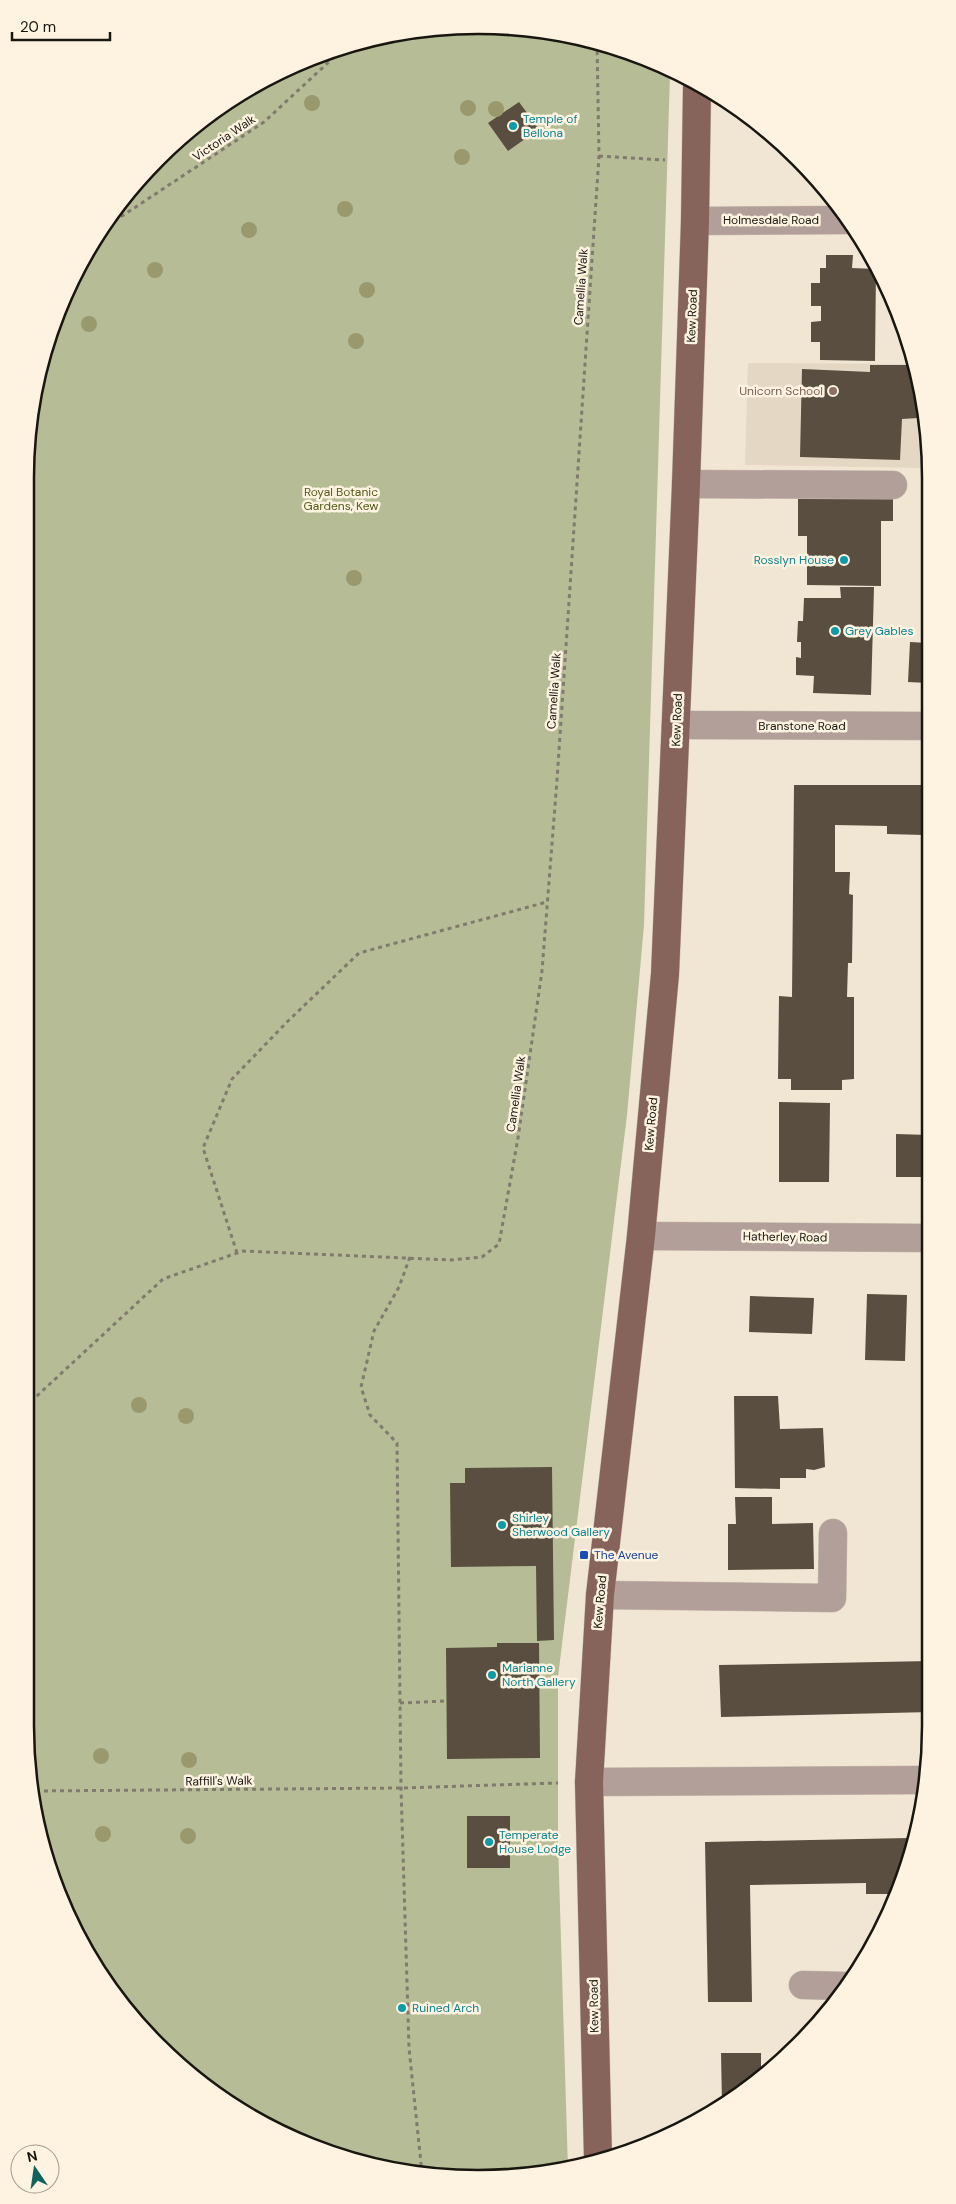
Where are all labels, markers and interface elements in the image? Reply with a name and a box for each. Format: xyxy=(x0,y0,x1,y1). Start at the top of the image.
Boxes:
scale bar xyxy=(12,10,110,42)
text: 20 m xyxy=(20,17,56,37)
street label: Victoria Walk xyxy=(189,111,259,165)
place label: Temple of Bellona xyxy=(523,111,578,141)
marker: Temple of Bellona xyxy=(507,120,519,132)
street label: Holmesdale Road xyxy=(723,212,819,228)
street label: Camellia Walk xyxy=(570,248,592,326)
street label: Kew Road xyxy=(683,289,701,343)
place label: Unicorn School xyxy=(739,383,823,399)
marker: Unicorn School xyxy=(827,385,839,397)
park label: Royal Botanic Gardens, Kew xyxy=(304,484,378,514)
place label: Rosslyn House xyxy=(754,552,834,568)
marker: Rosslyn House xyxy=(838,554,850,566)
place label: Grey Gables xyxy=(845,623,913,639)
marker: Grey Gables xyxy=(829,625,841,637)
street label: Camellia Walk xyxy=(543,652,565,730)
street label: Kew Road xyxy=(668,693,686,747)
street label: Branstone Road xyxy=(758,718,846,734)
street label: Camellia Walk xyxy=(503,1055,529,1133)
street label: Kew Road xyxy=(641,1097,661,1151)
street label: Hatherley Road xyxy=(743,1228,827,1246)
place label: Shirley Sherwood Gallery xyxy=(512,1510,610,1540)
marker: Shirley Sherwood Gallery xyxy=(496,1519,508,1531)
place label: The Avenue xyxy=(594,1547,659,1563)
marker: The Avenue xyxy=(578,1549,590,1561)
street label: Kew Road xyxy=(590,1575,610,1629)
place label: Marianne North Gallery xyxy=(502,1660,576,1690)
marker: Marianne North Gallery xyxy=(486,1669,498,1681)
street label: Raffill's Walk xyxy=(185,1772,253,1790)
place label: Temperate House Lodge xyxy=(499,1827,571,1857)
marker: Temperate House Lodge xyxy=(483,1836,495,1848)
street label: Kew Road xyxy=(586,1979,602,2033)
place label: Ruined Arch xyxy=(412,2000,479,2016)
marker: Ruined Arch xyxy=(396,2002,408,2014)
north arrow xyxy=(10,2144,60,2194)
text: N xyxy=(25,2146,39,2166)

